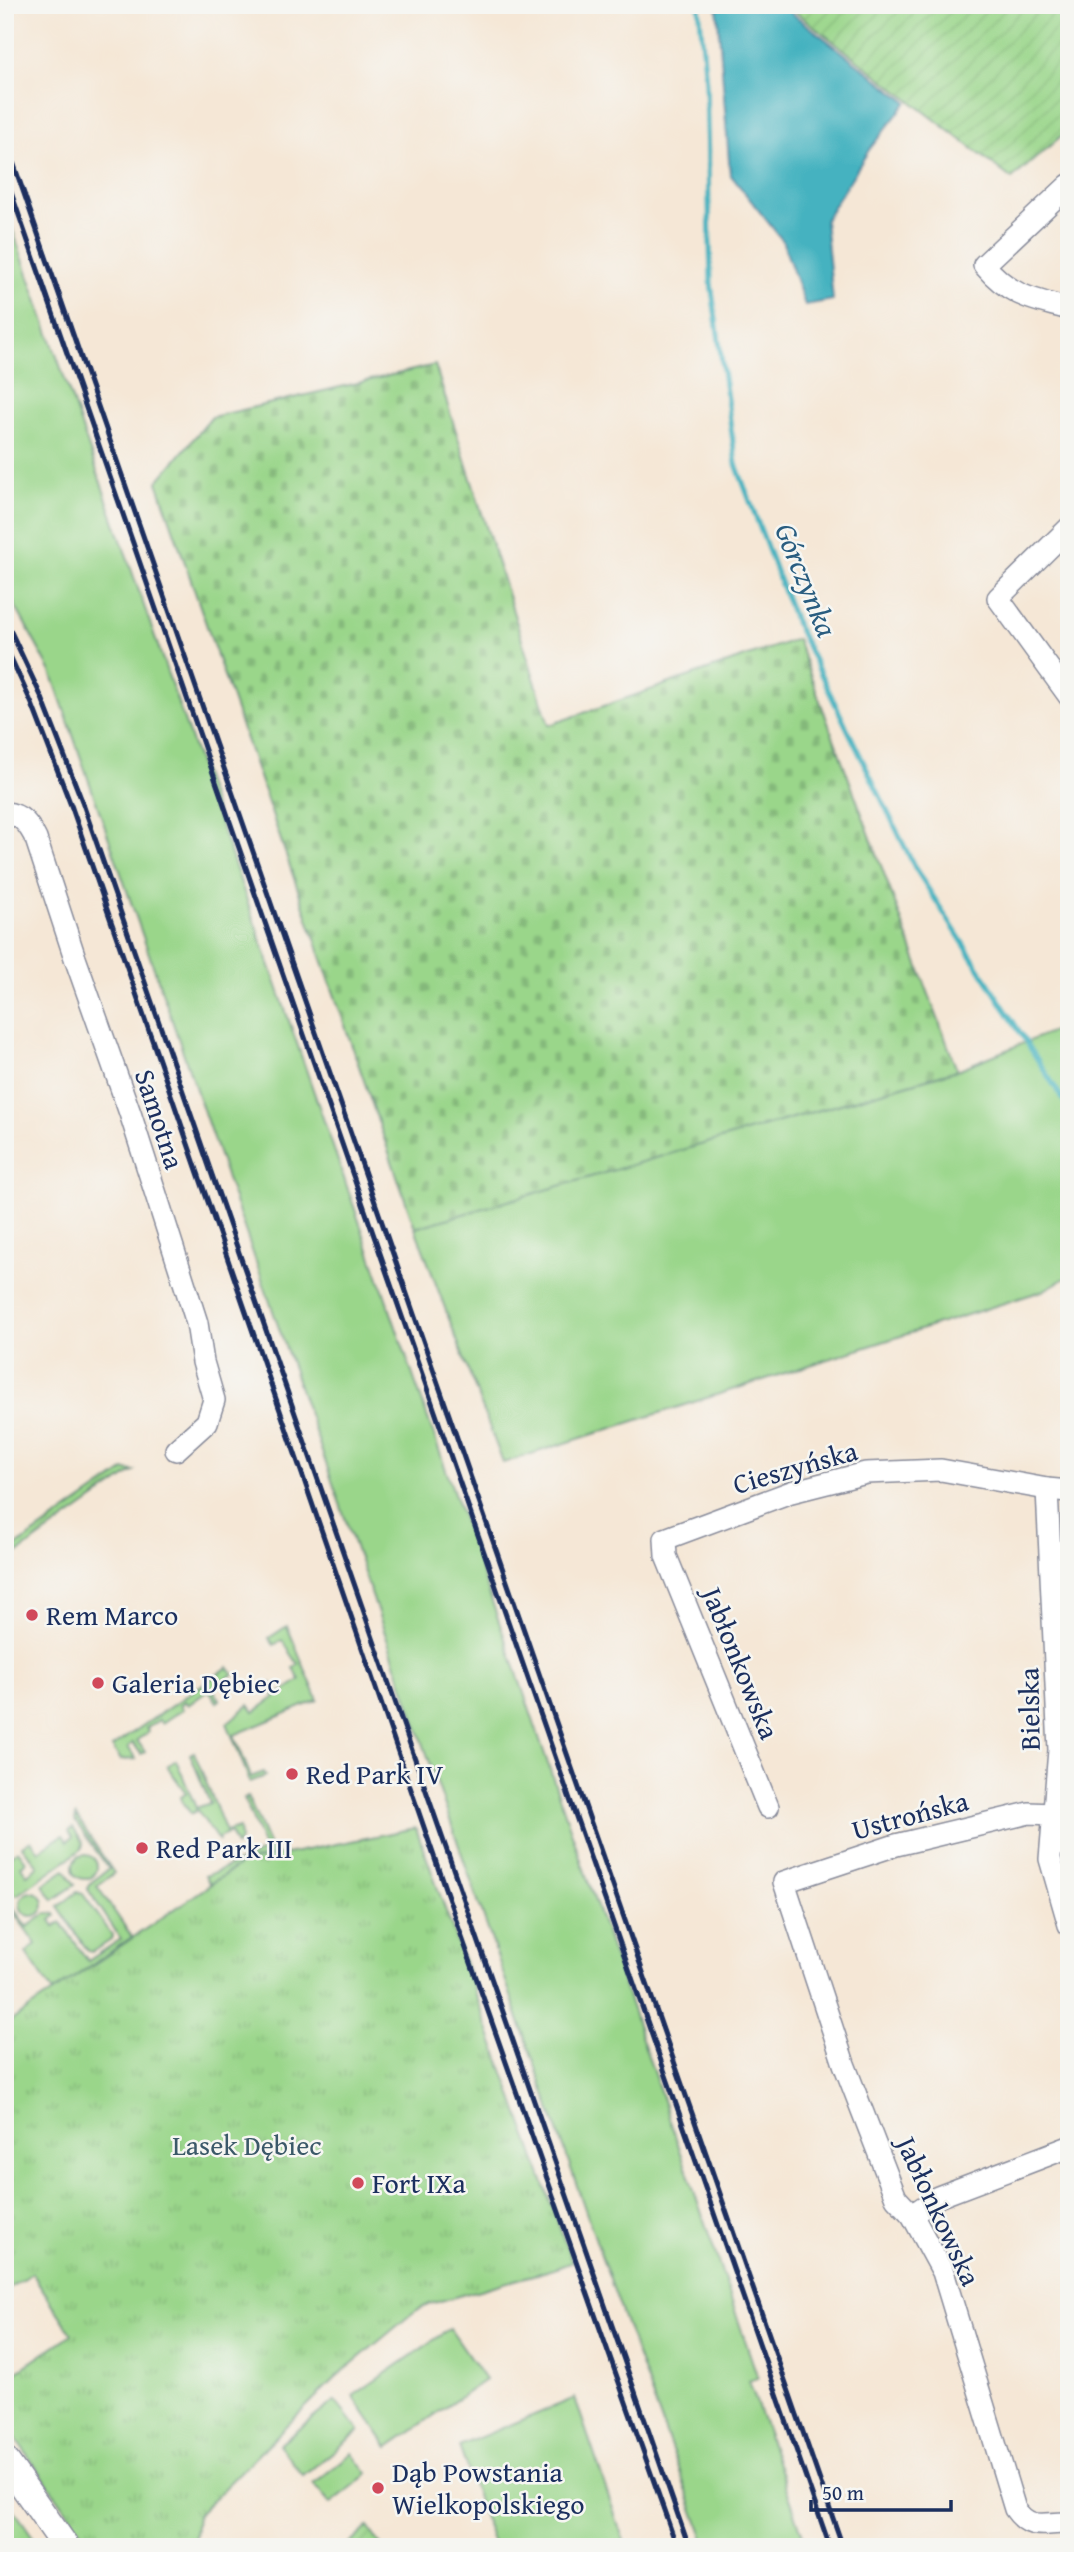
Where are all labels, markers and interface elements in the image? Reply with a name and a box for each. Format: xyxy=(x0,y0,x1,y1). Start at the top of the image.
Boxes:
water label: Górczynka xyxy=(764,516,850,643)
street label: Samotna xyxy=(125,1064,196,1175)
street label: Cieszyńska xyxy=(728,1429,863,1504)
street label: Jabłonkowska xyxy=(691,1578,791,1746)
place label: Rem Marco xyxy=(46,1594,178,1635)
marker: Rem Marco xyxy=(24,1607,40,1623)
place label: Galeria Dębiec xyxy=(112,1662,280,1703)
street label: Bielska xyxy=(1007,1666,1050,1751)
marker: Galeria Dębiec xyxy=(90,1675,106,1691)
place label: Red Park IV xyxy=(306,1753,444,1794)
marker: Red Park IV xyxy=(284,1766,300,1782)
street label: Ustrońska xyxy=(847,1779,973,1850)
place label: Red Park III xyxy=(156,1827,292,1868)
marker: Red Park III xyxy=(134,1840,150,1856)
park label: Lasek Dębiec xyxy=(172,2124,322,2165)
street label: Jabłonkowska xyxy=(886,2127,992,2293)
place label: Fort IXa xyxy=(372,2162,466,2203)
marker: Fort IXa xyxy=(350,2175,366,2191)
place label: Dąb Powstania Wielkopolskiego xyxy=(392,2451,584,2524)
scale bar xyxy=(811,2468,951,2512)
text: 50 m xyxy=(822,2477,864,2508)
marker: Dąb Powstania Wielkopolskiego xyxy=(370,2480,386,2496)

